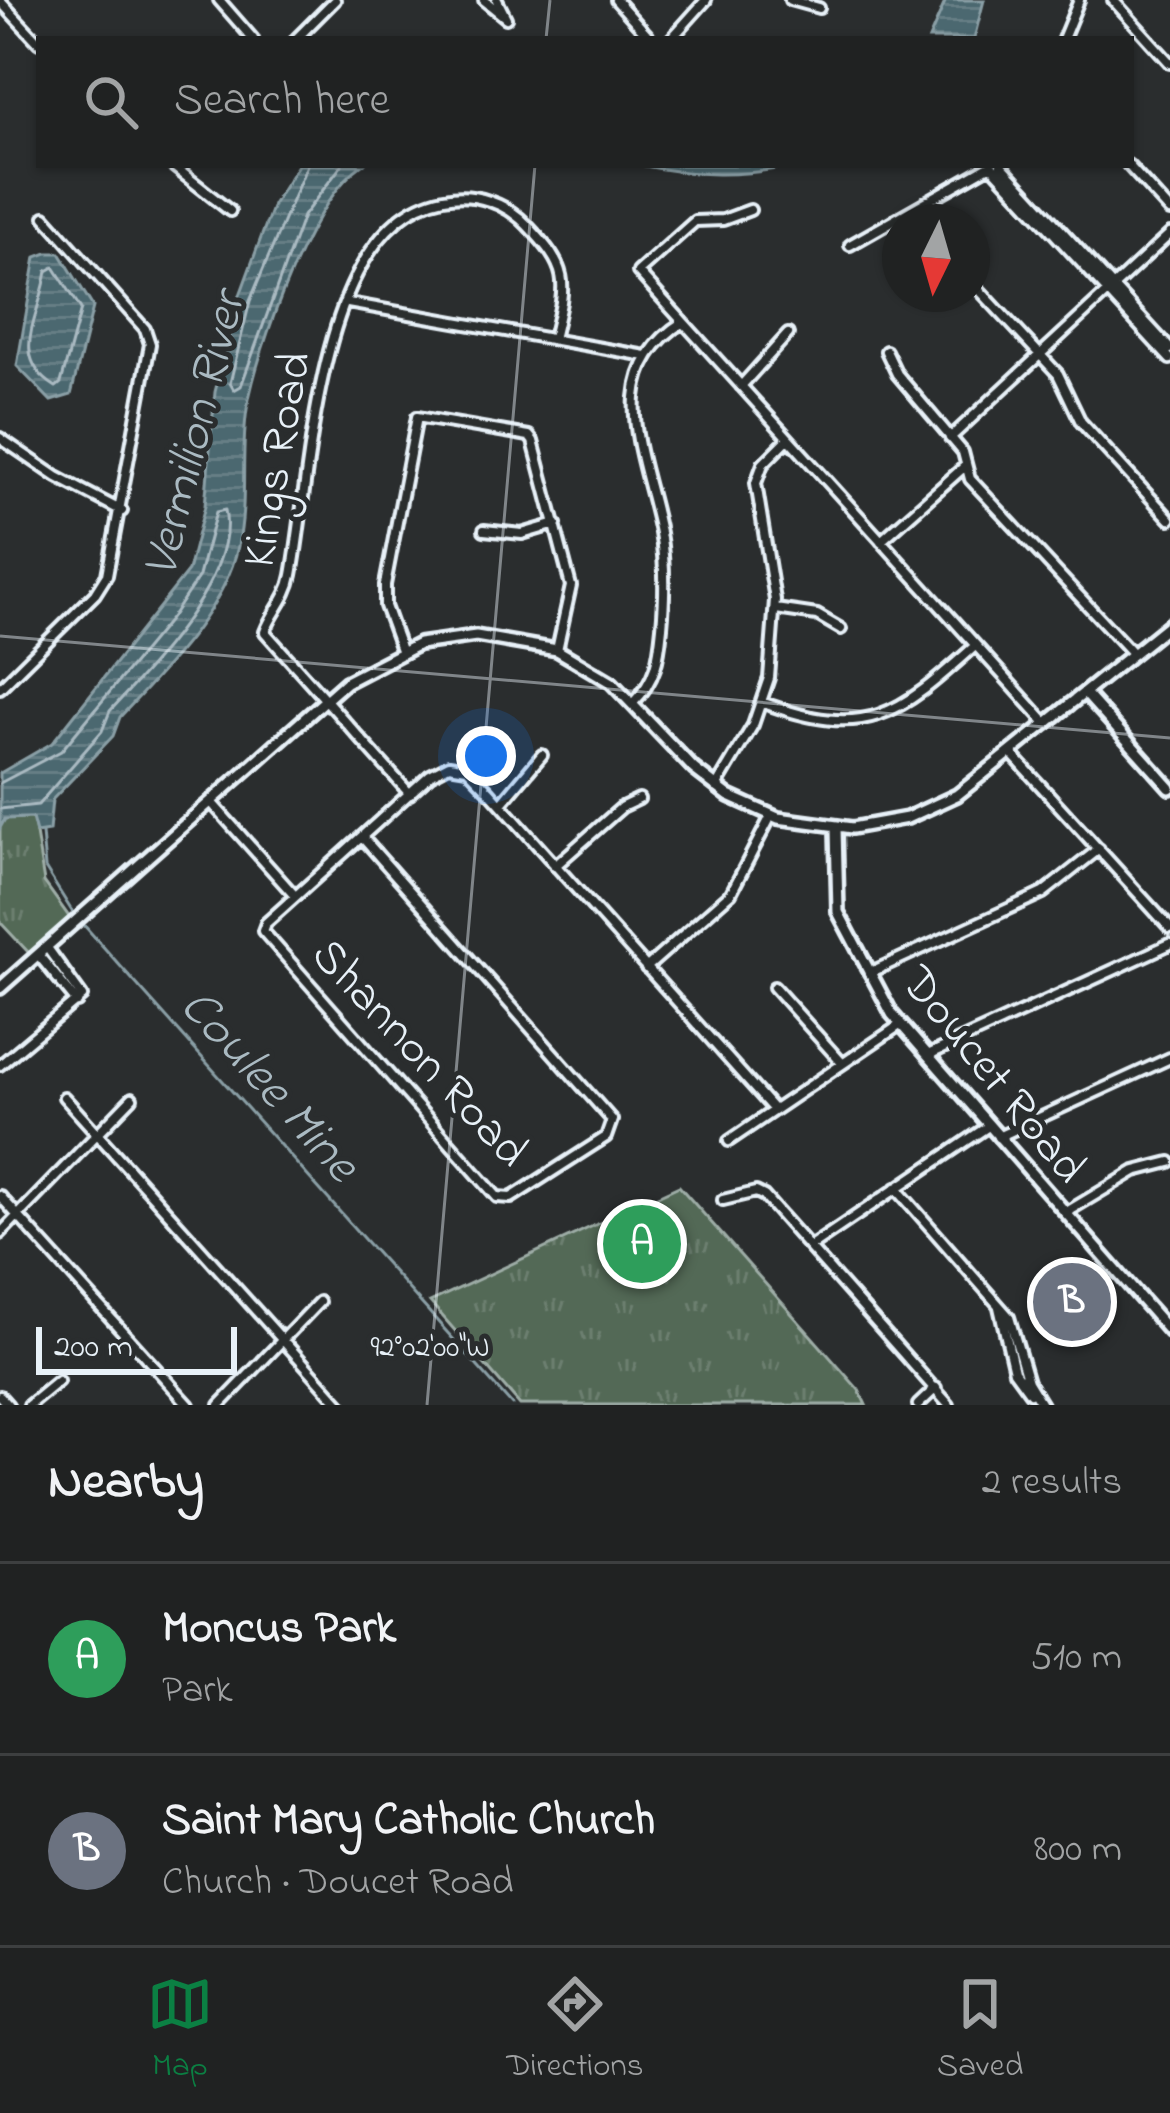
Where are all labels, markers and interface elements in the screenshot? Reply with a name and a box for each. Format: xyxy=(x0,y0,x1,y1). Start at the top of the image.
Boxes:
search box xyxy=(36,36,1134,168)
icon: search xyxy=(78,69,144,135)
text: Search here xyxy=(174,69,390,135)
north arrow xyxy=(882,204,990,312)
water label: Vermilion River xyxy=(125,279,269,585)
street label: Kings Road xyxy=(226,346,333,573)
your location xyxy=(456,726,516,786)
street label: Shannon Road xyxy=(293,924,543,1185)
street label: Doucet Road xyxy=(882,951,1102,1200)
water label: Coulee Mine xyxy=(160,973,377,1202)
pin: A xyxy=(603,1199,681,1289)
pin: B xyxy=(1033,1257,1111,1347)
scale bar xyxy=(36,1321,237,1374)
text: 200 m xyxy=(54,1324,133,1372)
text: 92°02'00"W xyxy=(370,1327,490,1371)
text: Nearby xyxy=(48,1446,204,1521)
text: 2 results xyxy=(982,1455,1122,1512)
text: Moncus Park xyxy=(162,1597,396,1663)
text: A xyxy=(75,1630,99,1687)
text: 510 m xyxy=(1030,1630,1122,1687)
text: Park xyxy=(162,1663,232,1720)
text: Saint Mary Catholic Church xyxy=(162,1789,655,1855)
text: B xyxy=(74,1822,100,1879)
text: 800 m xyxy=(1034,1822,1122,1879)
text: Church · Doucet Road xyxy=(162,1855,513,1912)
tab: Map xyxy=(147,1971,213,2091)
tab: Directions xyxy=(506,1971,644,2091)
tab: Saved xyxy=(937,1971,1023,2091)

